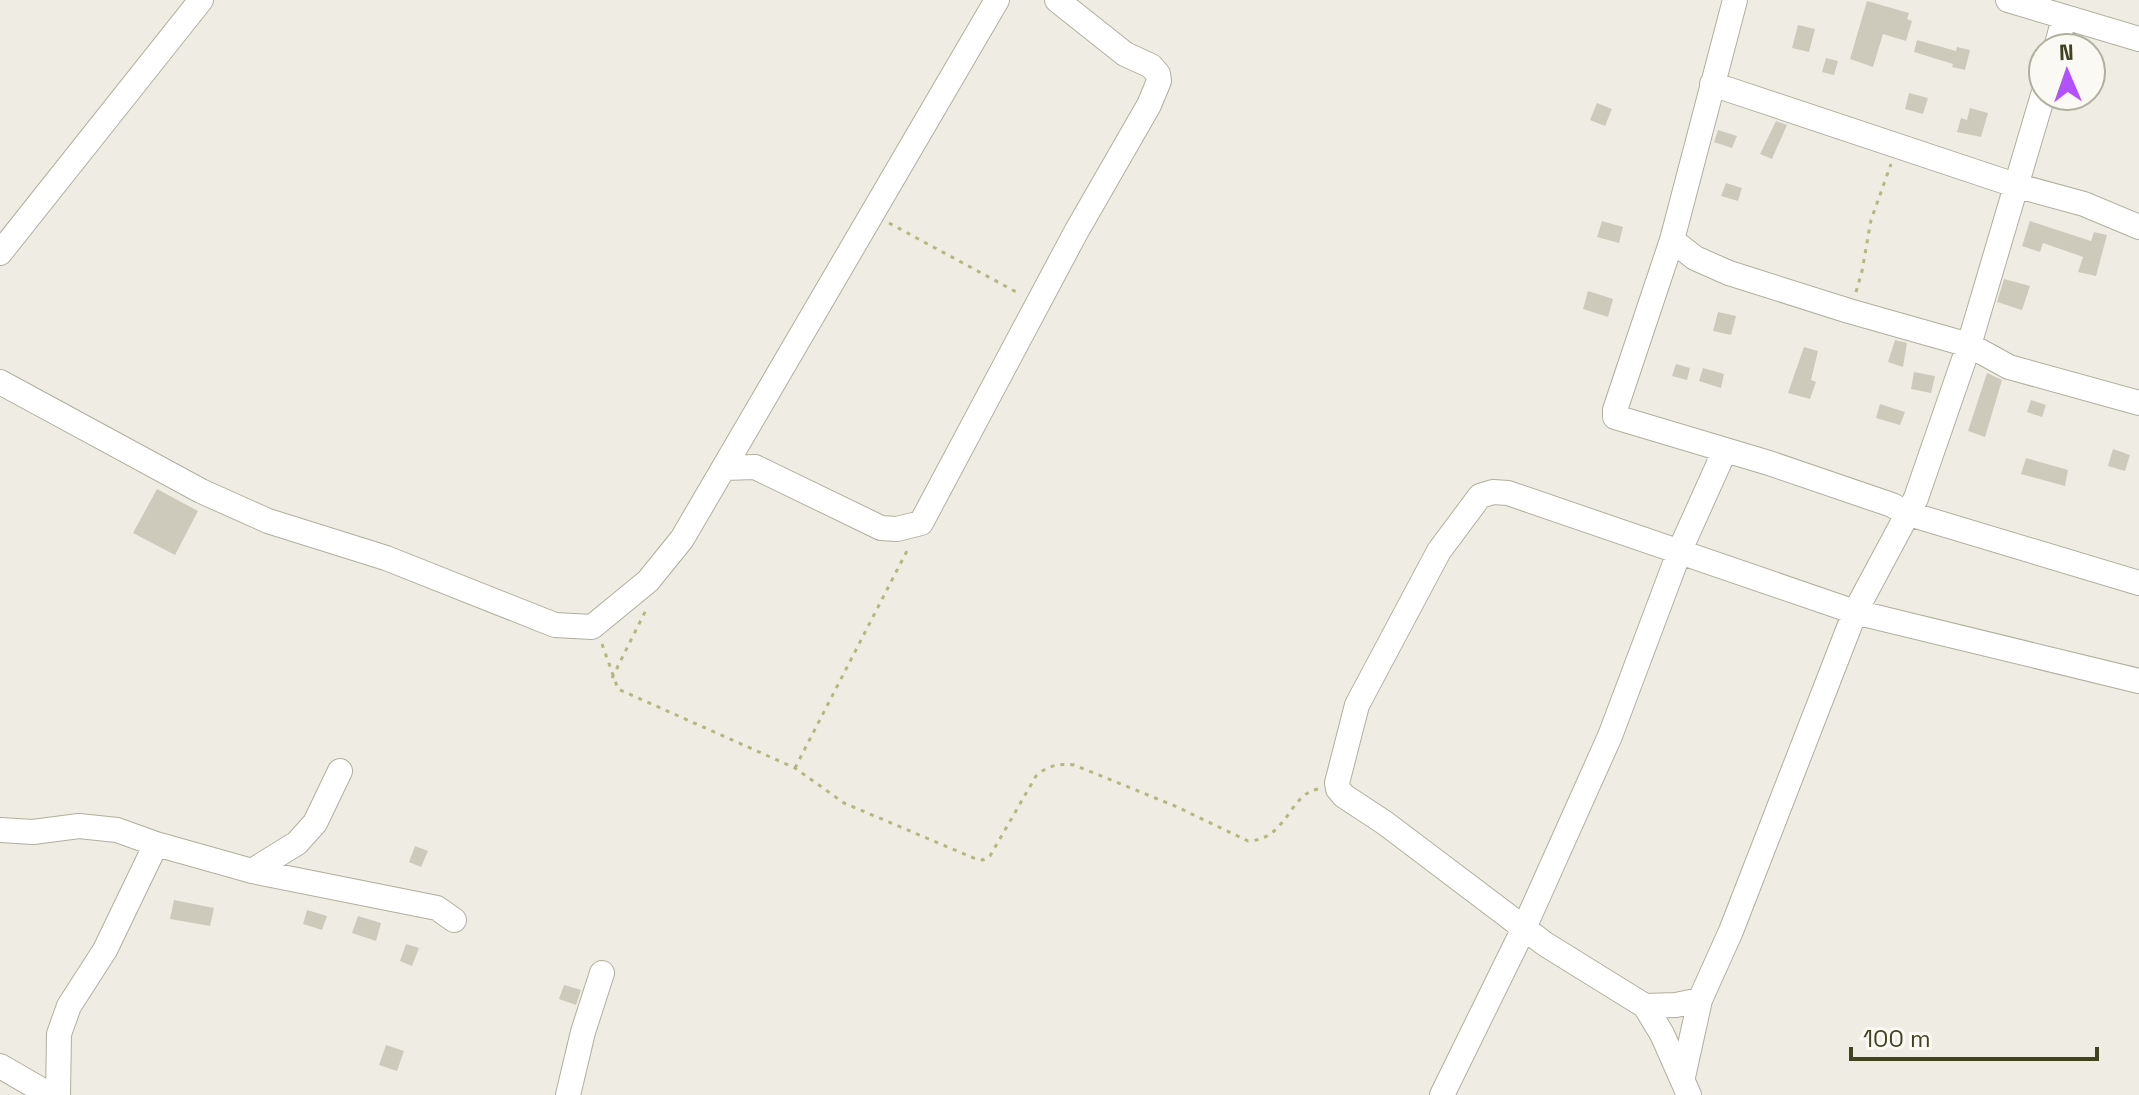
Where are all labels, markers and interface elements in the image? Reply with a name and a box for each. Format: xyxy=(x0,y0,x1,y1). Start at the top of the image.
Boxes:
north arrow xyxy=(2027,32,2107,112)
text: N xyxy=(2058,38,2074,66)
scale bar xyxy=(1851,1011,2097,1061)
text: 100 m xyxy=(1863,1023,1931,1054)

